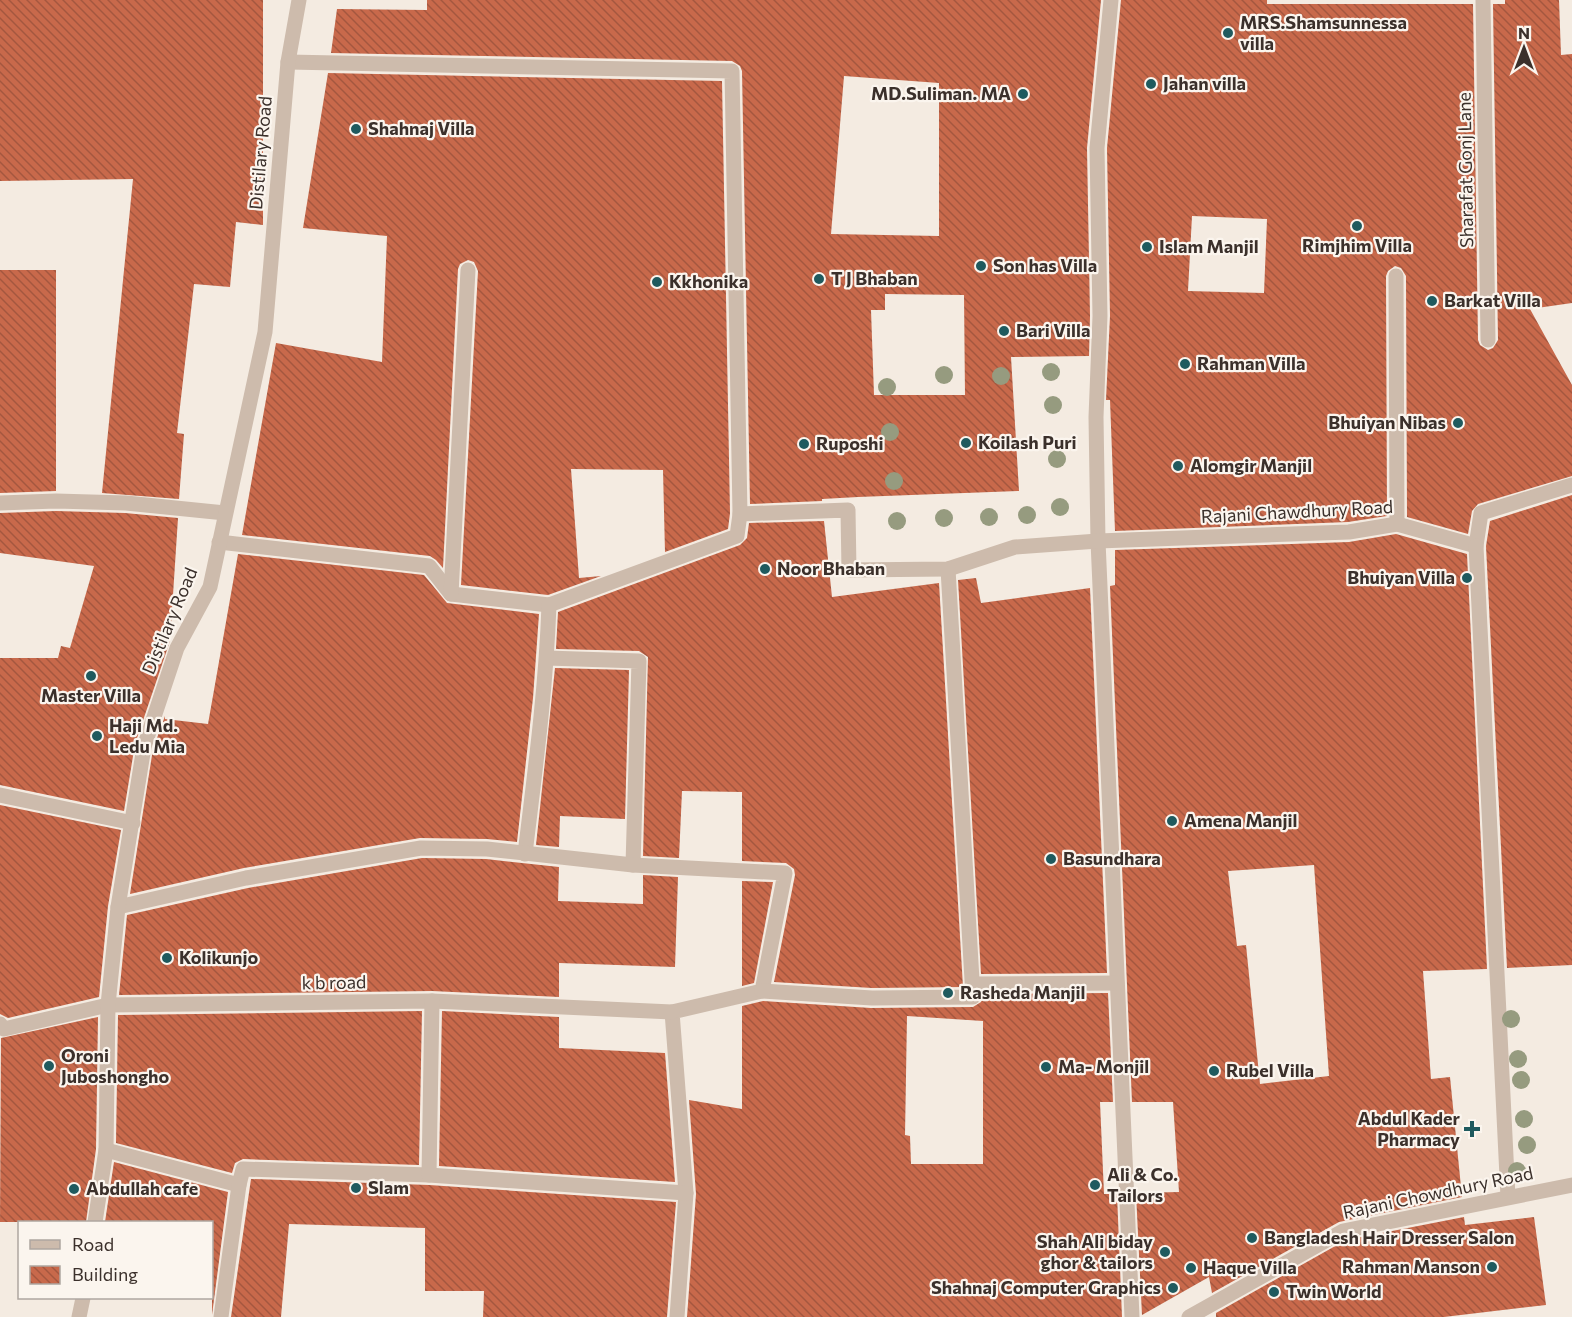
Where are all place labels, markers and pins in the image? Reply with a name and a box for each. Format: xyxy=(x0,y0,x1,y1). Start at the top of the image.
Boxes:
place label: MRS.Shamsunnessa villa xyxy=(1240,11,1407,54)
marker: MRS.Shamsunnessa villa xyxy=(1221,26,1235,40)
place label: Jahan villa xyxy=(1163,72,1246,94)
marker: Jahan villa xyxy=(1144,77,1158,91)
place label: MD.Suliman. MA xyxy=(871,82,1011,104)
marker: MD.Suliman. MA xyxy=(1016,87,1030,101)
place label: Shahnaj Villa xyxy=(368,117,475,139)
marker: Shahnaj Villa xyxy=(349,122,363,136)
marker: Rimjhim Villa xyxy=(1350,219,1364,233)
place label: Rimjhim Villa xyxy=(1302,234,1412,256)
place label: Islam Manjil xyxy=(1159,235,1259,257)
marker: Islam Manjil xyxy=(1140,240,1154,254)
place label: Son has Villa xyxy=(993,254,1097,276)
marker: Son has Villa xyxy=(974,259,988,273)
place label: T J Bhaban xyxy=(831,267,918,289)
place label: Kkhonika xyxy=(669,270,748,292)
marker: T J Bhaban xyxy=(812,272,826,286)
marker: Kkhonika xyxy=(650,275,664,289)
place label: Barkat Villa xyxy=(1444,289,1541,311)
marker: Barkat Villa xyxy=(1425,294,1439,308)
place label: Bari Villa xyxy=(1016,319,1090,341)
marker: Bari Villa xyxy=(997,324,1011,338)
place label: Rahman Villa xyxy=(1197,352,1305,374)
marker: Rahman Villa xyxy=(1178,357,1192,371)
place label: Bhuiyan Nibas xyxy=(1328,411,1446,433)
marker: Bhuiyan Nibas xyxy=(1451,416,1465,430)
place label: Koilash Puri xyxy=(978,431,1077,453)
place label: Ruposhi xyxy=(816,432,884,454)
marker: Koilash Puri xyxy=(959,436,973,450)
marker: Ruposhi xyxy=(797,437,811,451)
place label: Alomgir Manjil xyxy=(1190,454,1312,476)
marker: Alomgir Manjil xyxy=(1171,459,1185,473)
place label: Noor Bhaban xyxy=(777,557,885,579)
marker: Noor Bhaban xyxy=(758,562,772,576)
place label: Bhuiyan Villa xyxy=(1347,566,1455,588)
marker: Bhuiyan Villa xyxy=(1460,571,1474,585)
marker: Master Villa xyxy=(84,669,98,683)
place label: Master Villa xyxy=(41,684,141,706)
place label: Haji Md. Ledu Mia xyxy=(109,714,185,757)
marker: Haji Md. Ledu Mia xyxy=(90,729,104,743)
place label: Amena Manjil xyxy=(1184,809,1297,831)
marker: Amena Manjil xyxy=(1165,814,1179,828)
place label: Basundhara xyxy=(1063,847,1161,869)
marker: Basundhara xyxy=(1044,852,1058,866)
place label: Kolikunjo xyxy=(179,946,258,968)
marker: Kolikunjo xyxy=(160,951,174,965)
place label: Rasheda Manjil xyxy=(960,981,1086,1003)
marker: Rasheda Manjil xyxy=(941,986,955,1000)
place label: Oroni Juboshongho xyxy=(61,1044,170,1087)
place label: Ma- Monjil xyxy=(1058,1055,1149,1077)
marker: Oroni Juboshongho xyxy=(42,1059,56,1073)
place label: Rubel Villa xyxy=(1226,1059,1314,1081)
marker: Ma- Monjil xyxy=(1039,1060,1053,1074)
marker: Rubel Villa xyxy=(1207,1064,1221,1078)
place label: Abdul Kader Pharmacy xyxy=(1358,1107,1461,1150)
marker: Abdul Kader Pharmacy xyxy=(1465,1122,1479,1136)
place label: Ali & Co. Tailors xyxy=(1107,1163,1178,1206)
place label: Slam xyxy=(368,1176,409,1198)
place label: Abdullah cafe xyxy=(86,1177,198,1199)
marker: Ali & Co. Tailors xyxy=(1088,1178,1102,1192)
marker: Slam xyxy=(349,1181,363,1195)
marker: Abdullah cafe xyxy=(67,1182,81,1196)
place label: Bangladesh Hair Dresser Salon xyxy=(1264,1226,1515,1248)
place label: Shah Ali biday ghor & tailors xyxy=(1037,1230,1153,1273)
marker: Bangladesh Hair Dresser Salon xyxy=(1245,1231,1259,1245)
marker: Shah Ali biday ghor & tailors xyxy=(1158,1245,1172,1259)
place label: Rahman Manson xyxy=(1342,1255,1480,1277)
place label: Haque Villa xyxy=(1203,1256,1297,1278)
marker: Rahman Manson xyxy=(1485,1260,1499,1274)
marker: Haque Villa xyxy=(1184,1261,1198,1275)
place label: Shahnaj Computer Graphics xyxy=(931,1276,1161,1298)
place label: Twin World xyxy=(1286,1280,1382,1302)
marker: Shahnaj Computer Graphics xyxy=(1166,1281,1180,1295)
marker: Twin World xyxy=(1267,1285,1281,1299)

